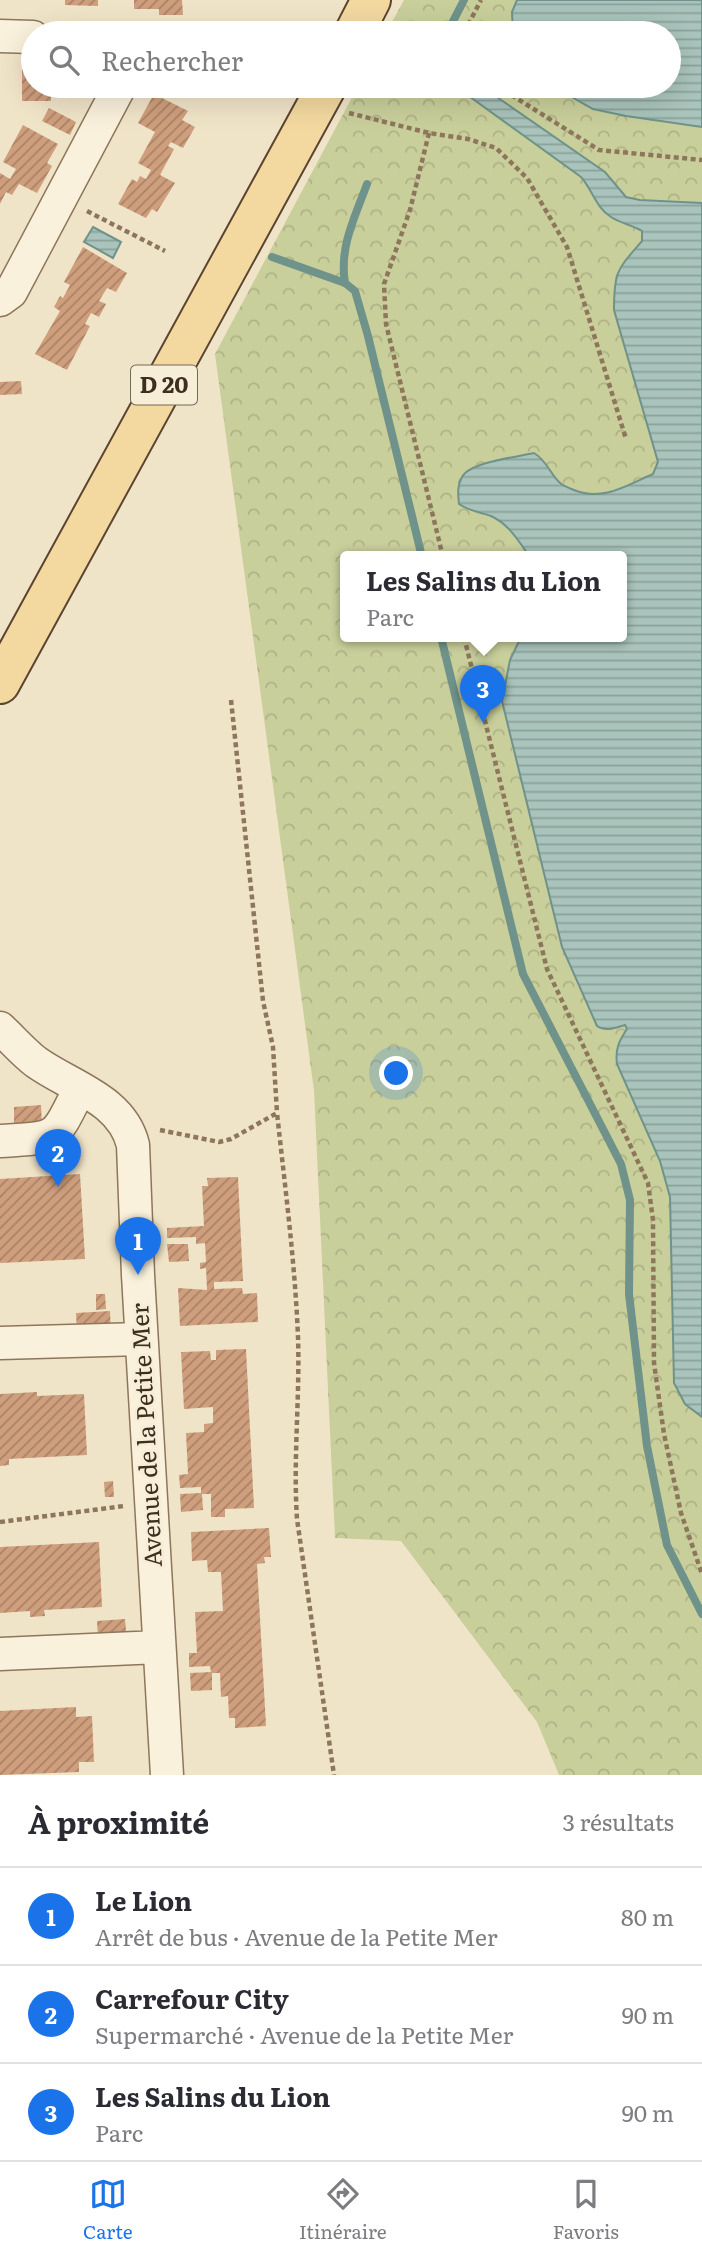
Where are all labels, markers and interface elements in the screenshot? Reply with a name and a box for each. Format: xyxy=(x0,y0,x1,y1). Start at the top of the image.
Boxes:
search box xyxy=(21,21,681,98)
text: Rechercher xyxy=(101,40,243,79)
icon: search xyxy=(45,41,83,79)
road number: D 20 xyxy=(131,366,197,404)
popup xyxy=(340,551,627,642)
text: Les Salins du Lion xyxy=(366,560,601,599)
text: Parc xyxy=(366,599,414,633)
pin: 3 xyxy=(460,665,506,723)
your location xyxy=(379,1056,413,1090)
pin: 2 xyxy=(35,1129,81,1187)
pin: 1 xyxy=(115,1217,161,1275)
street label: Avenue de la Petite Mer xyxy=(120,1302,169,1568)
text: À proximité xyxy=(28,1799,209,1843)
text: 3 résultats xyxy=(562,1804,674,1838)
text: Le Lion xyxy=(95,1880,192,1919)
text: 1 xyxy=(46,1899,56,1933)
text: 80 m xyxy=(621,1899,674,1933)
text: Arrêt de bus · Avenue de la Petite Mer xyxy=(95,1919,498,1953)
text: Carrefour City xyxy=(95,1978,289,2017)
text: 2 xyxy=(45,1997,57,2031)
text: 90 m xyxy=(622,1997,674,2031)
text: Supermarché · Avenue de la Petite Mer xyxy=(95,2017,513,2051)
text: Les Salins du Lion xyxy=(95,2076,330,2115)
text: 3 xyxy=(45,2095,57,2129)
text: 90 m xyxy=(622,2095,674,2129)
text: Parc xyxy=(95,2115,143,2149)
tab: Carte xyxy=(83,2175,133,2245)
tab: Itinéraire xyxy=(299,2175,387,2245)
tab: Favoris xyxy=(553,2175,619,2245)

